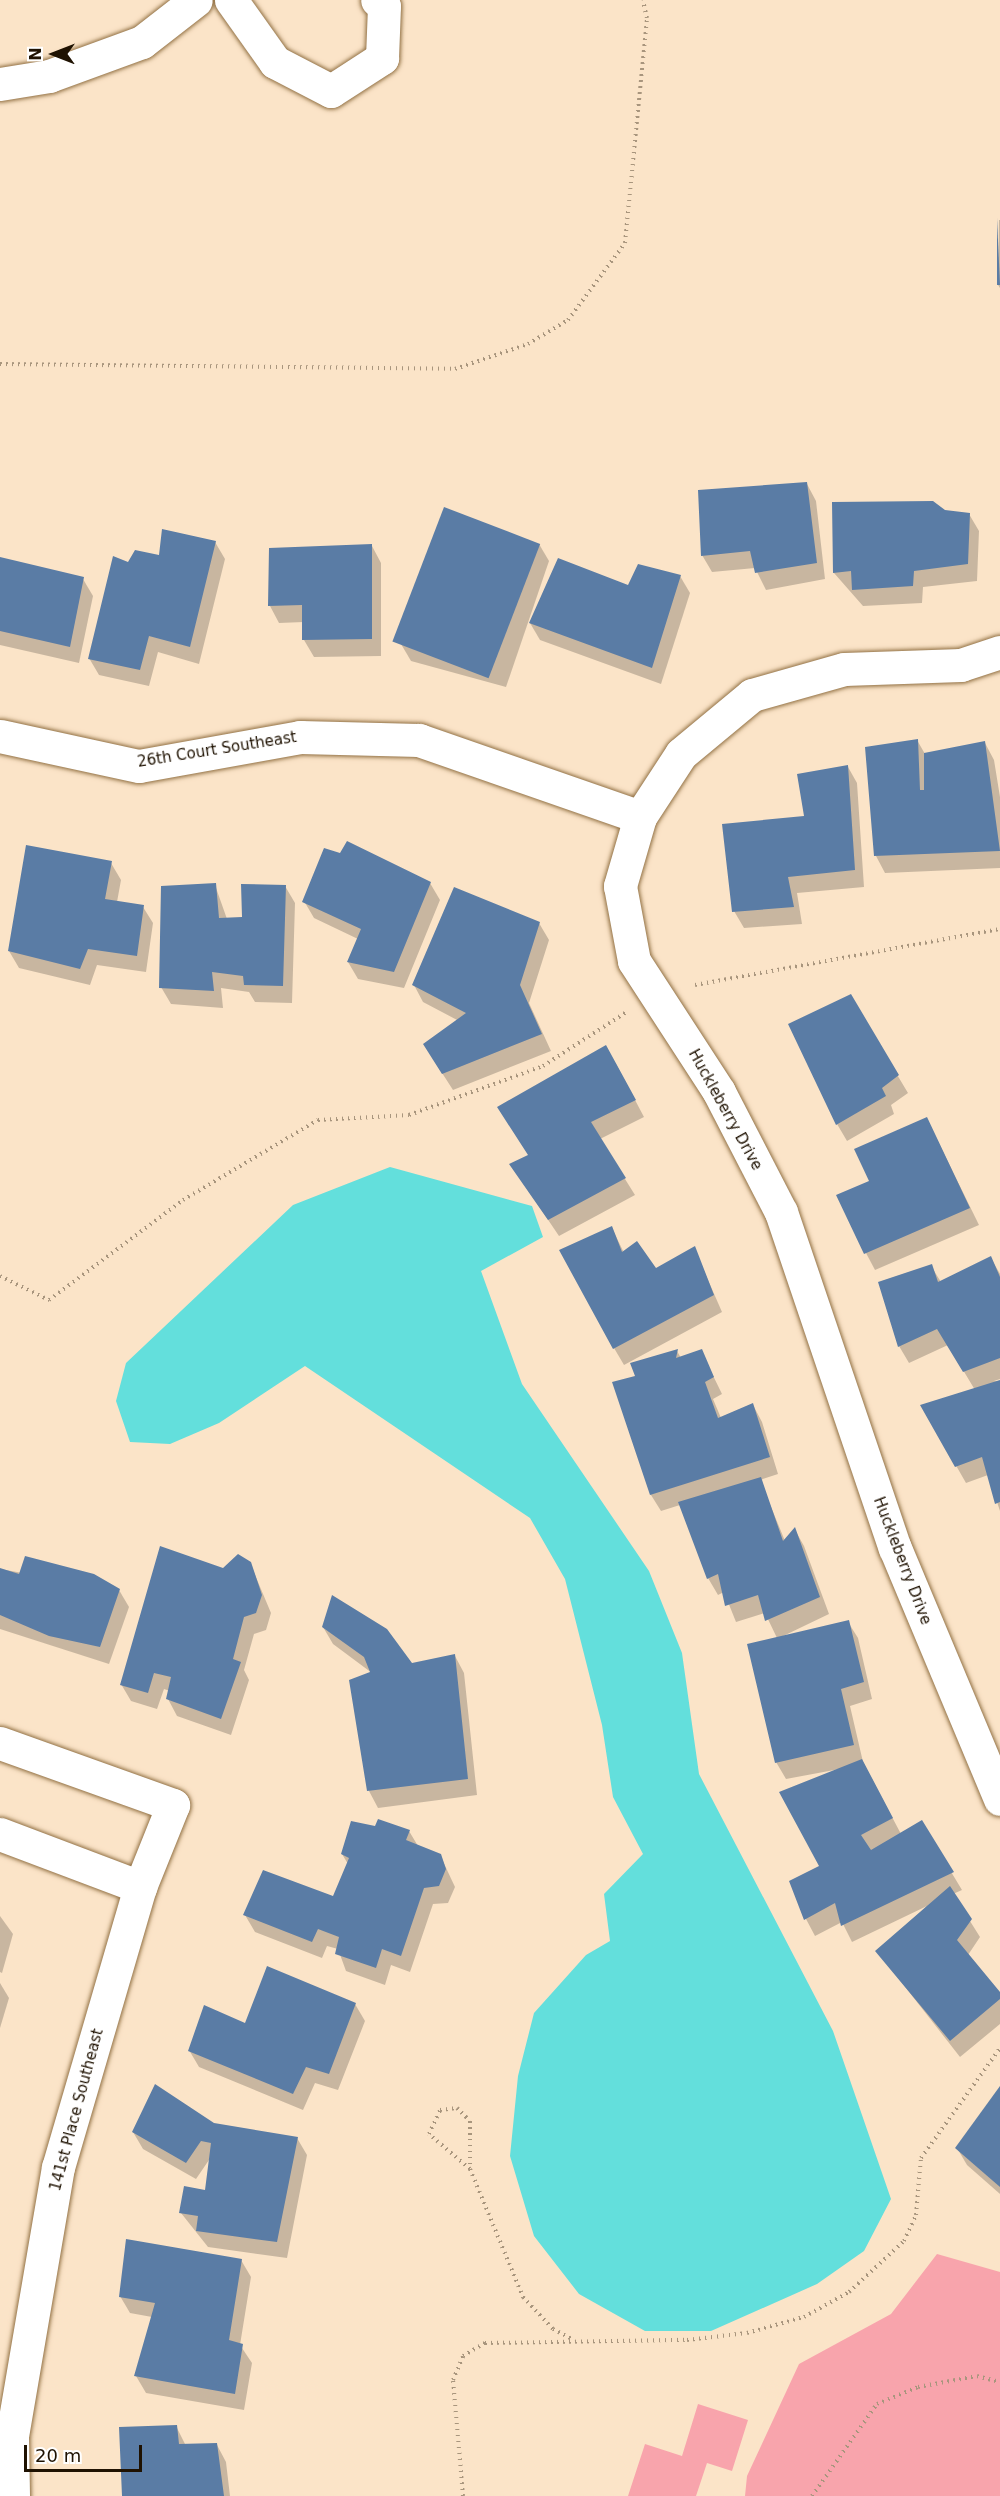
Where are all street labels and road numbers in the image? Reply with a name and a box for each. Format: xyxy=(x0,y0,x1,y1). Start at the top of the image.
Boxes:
street label: 26th Court Southeast xyxy=(136,729,298,771)
street label: Huckleberry Drive xyxy=(684,1046,766,1174)
street label: Huckleberry Drive xyxy=(869,1494,935,1628)
street label: 141st Place Southeast xyxy=(47,2027,107,2193)

